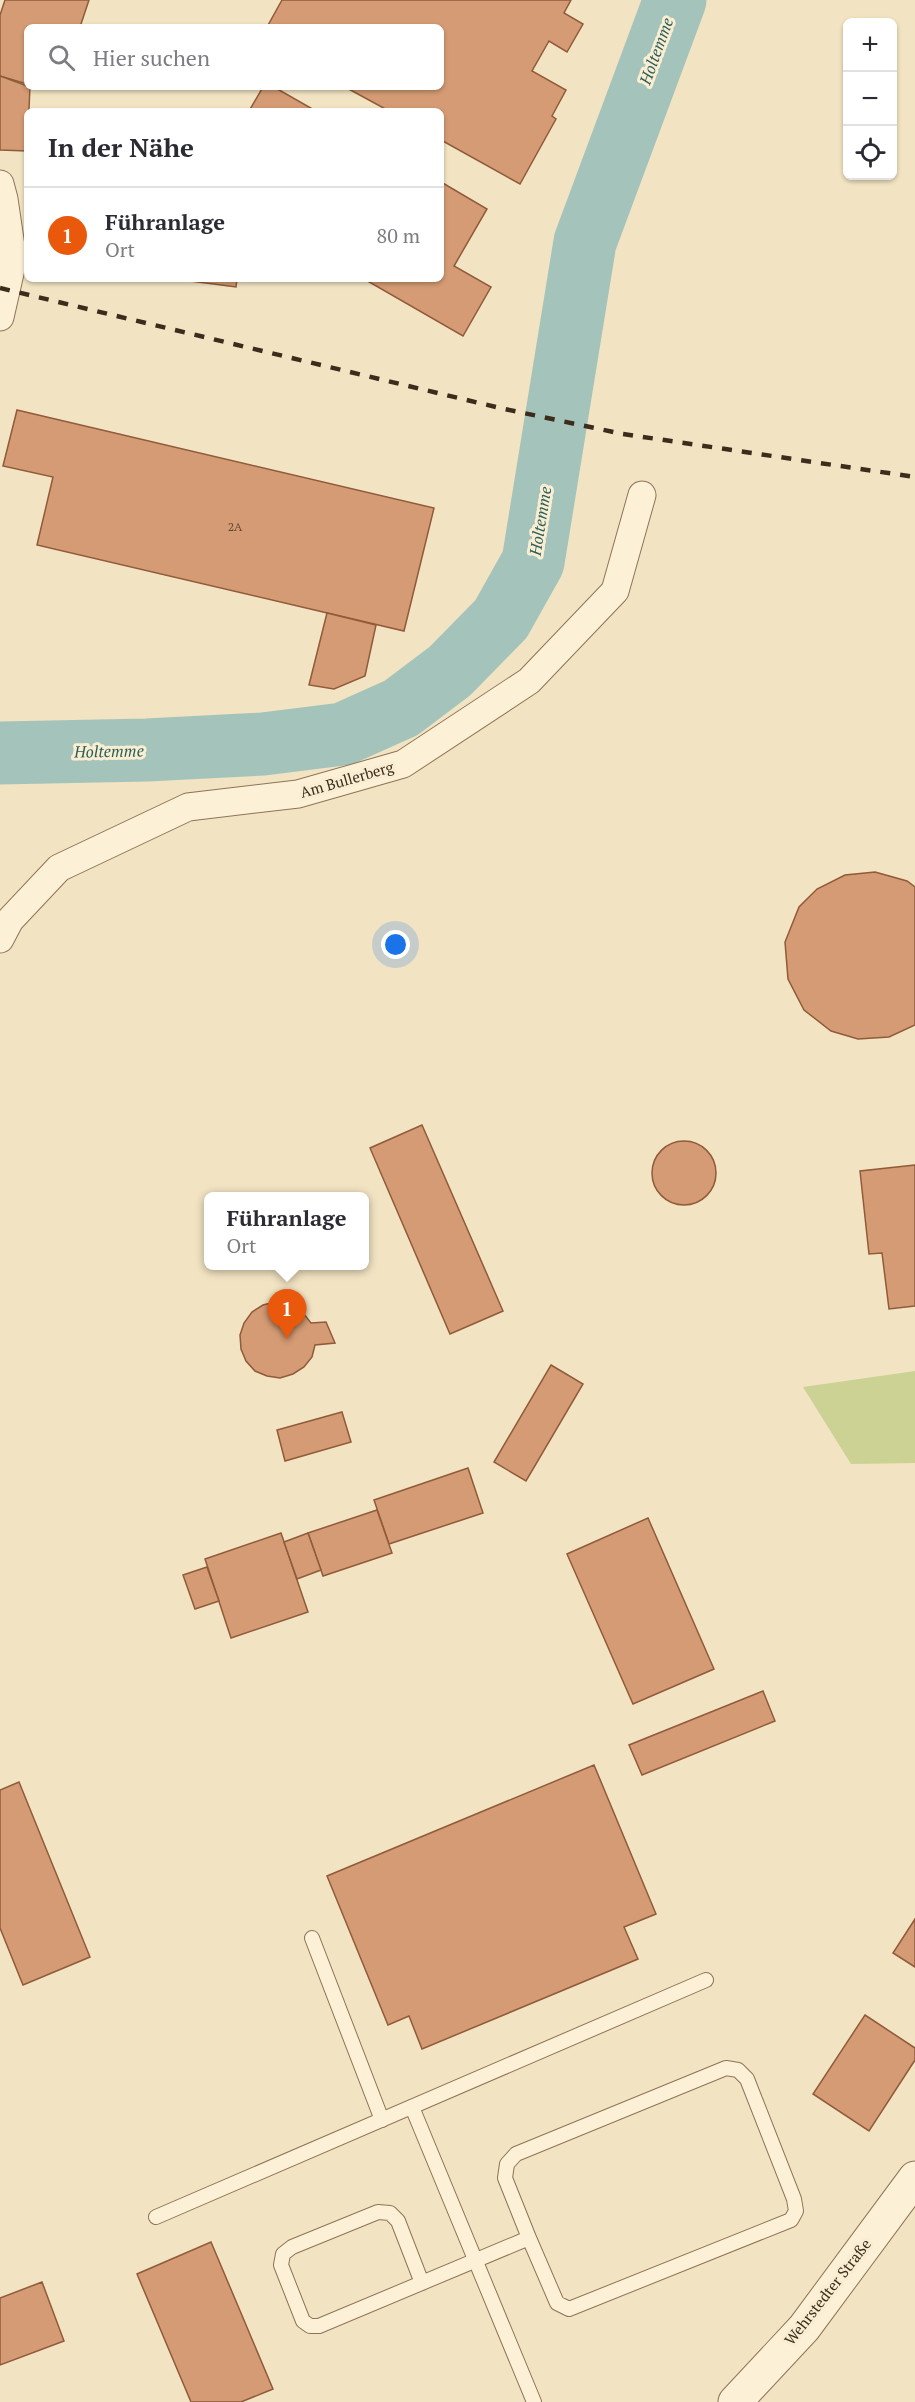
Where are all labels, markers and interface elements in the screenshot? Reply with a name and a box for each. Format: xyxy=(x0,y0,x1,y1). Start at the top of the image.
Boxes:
water label: Holtemme xyxy=(633,15,678,88)
map controls xyxy=(843,18,897,180)
button: + xyxy=(843,18,897,72)
search box xyxy=(24,24,444,90)
icon: search xyxy=(45,41,78,74)
text: Hier suchen xyxy=(93,43,210,72)
button: − xyxy=(843,72,897,126)
button: locate xyxy=(843,126,897,180)
text: In der Nähe xyxy=(48,130,194,164)
text: Führanlage xyxy=(105,207,225,236)
text: 1 xyxy=(62,222,73,249)
text: 80 m xyxy=(377,222,420,249)
text: Ort xyxy=(105,236,135,263)
water label: Holtemme xyxy=(524,485,556,558)
house number: 2A xyxy=(228,519,243,534)
water label: Holtemme xyxy=(73,739,144,763)
street label: Am Bullerberg xyxy=(298,756,397,802)
your location xyxy=(381,930,410,959)
popup xyxy=(204,1192,369,1270)
text: Führanlage xyxy=(226,1203,347,1232)
text: Ort xyxy=(226,1232,256,1259)
pin: 1 xyxy=(268,1290,306,1339)
street label: Wehrstedter Straße xyxy=(779,2234,875,2349)

